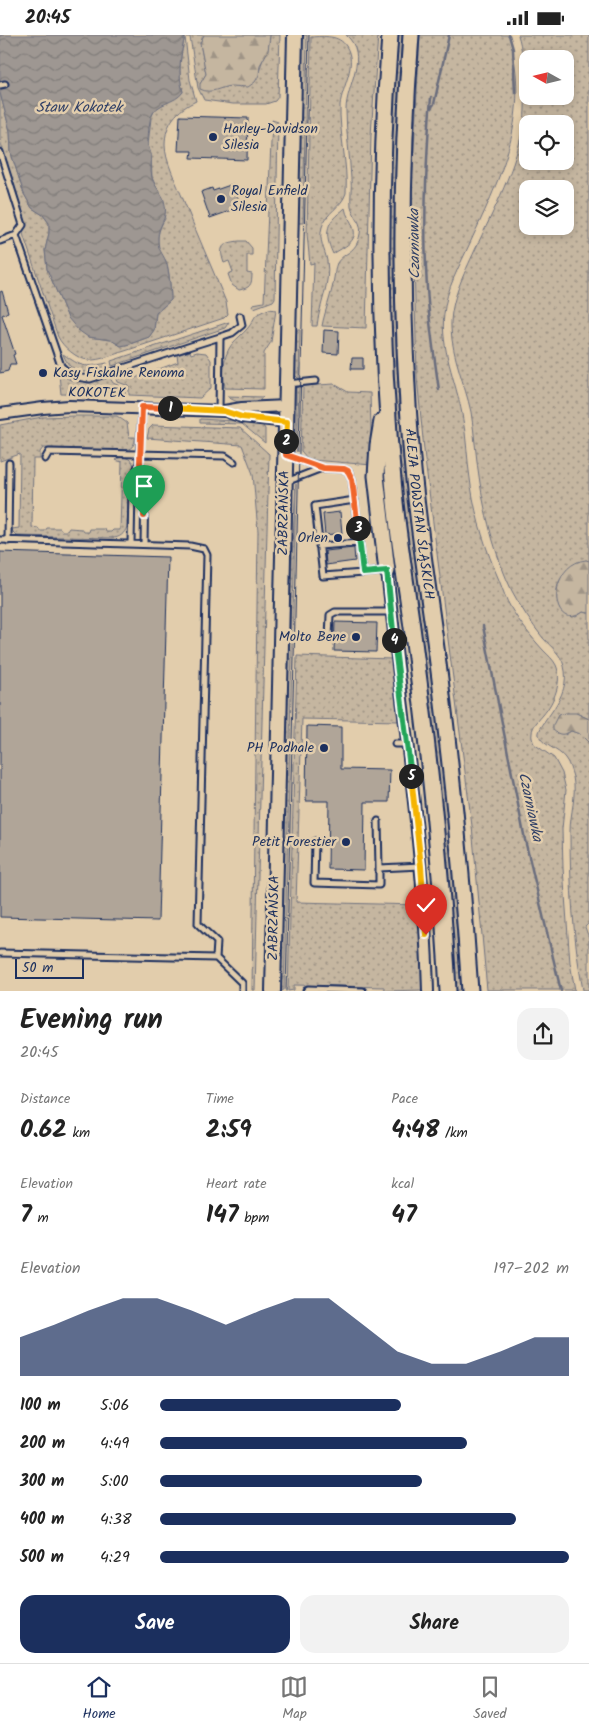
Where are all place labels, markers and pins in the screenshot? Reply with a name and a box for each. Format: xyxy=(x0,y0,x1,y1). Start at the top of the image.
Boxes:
place label: Harley-Davidson Silesia xyxy=(223,118,318,156)
marker: Harley-Davidson Silesia xyxy=(207,131,219,143)
place label: Royal Enfield Silesia xyxy=(231,180,308,218)
marker: Royal Enfield Silesia xyxy=(215,193,227,205)
place label: Kasy Fiskalne Renoma xyxy=(53,362,185,384)
marker: Kasy Fiskalne Renoma xyxy=(37,367,49,379)
pin: 1 xyxy=(158,395,182,421)
pin: 2 xyxy=(274,429,298,453)
pin xyxy=(123,465,165,516)
pin: 3 xyxy=(346,515,370,541)
place label: Orlen xyxy=(298,527,328,549)
marker: Orlen xyxy=(332,532,344,544)
place label: Molto Bene xyxy=(279,626,347,648)
pin: 4 xyxy=(382,627,406,653)
marker: Molto Bene xyxy=(350,631,362,643)
place label: PH Podhale xyxy=(247,737,315,759)
marker: PH Podhale xyxy=(318,742,330,754)
pin: 5 xyxy=(398,763,424,789)
place label: Petit Forestier xyxy=(252,831,337,853)
marker: Petit Forestier xyxy=(340,836,352,848)
pin xyxy=(405,884,447,935)

